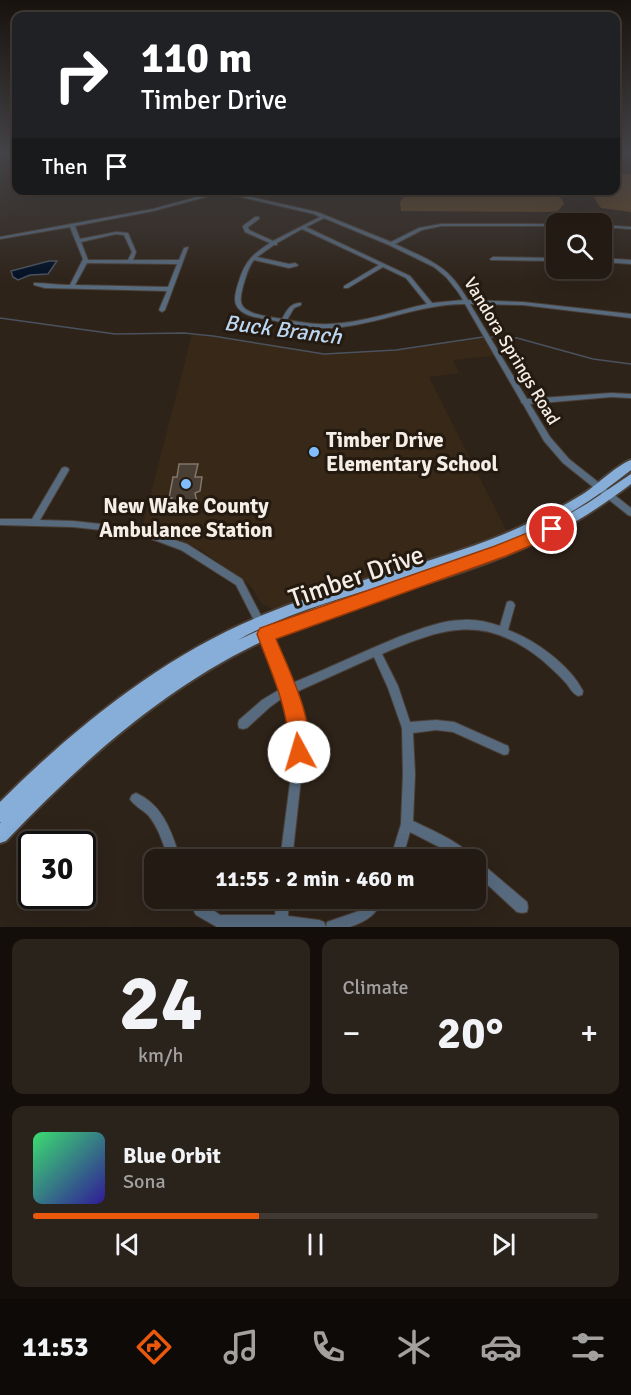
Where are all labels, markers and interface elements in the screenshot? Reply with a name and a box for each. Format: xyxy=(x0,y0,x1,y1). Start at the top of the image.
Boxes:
text: 110 m xyxy=(141,33,252,84)
icon: right xyxy=(42,36,120,114)
text: Timber Drive xyxy=(141,84,287,117)
icon: arrive xyxy=(100,150,133,183)
text: Then xyxy=(42,153,88,180)
map controls xyxy=(546,213,612,279)
button: search xyxy=(546,213,612,279)
street label: Vandora Springs Road xyxy=(459,273,565,429)
water label: Buck Branch xyxy=(223,309,344,350)
place label: Timber Drive Elementary School xyxy=(326,427,498,477)
marker: Timber Drive Elementary School xyxy=(307,445,321,459)
marker: New Wake County Ambulance Station xyxy=(179,477,193,491)
place label: New Wake County Ambulance Station xyxy=(99,493,273,543)
pin xyxy=(526,503,577,554)
icon: arrive xyxy=(535,512,568,545)
street label: Timber Drive xyxy=(285,539,428,615)
position arrow xyxy=(267,720,331,784)
speed limit sign: 30 xyxy=(18,831,96,909)
text: 11:55 · 2 min · 460 m xyxy=(215,865,415,892)
text: 24 xyxy=(119,956,203,1052)
text: Climate xyxy=(343,975,408,1000)
text: 20° xyxy=(437,1006,504,1061)
text: − xyxy=(343,1013,360,1054)
text: + xyxy=(580,1013,598,1054)
text: km/h xyxy=(138,1043,183,1068)
text: Blue Orbit xyxy=(123,1142,221,1169)
text: Sona xyxy=(123,1169,166,1194)
icon: previous xyxy=(111,1228,144,1261)
icon: pause xyxy=(299,1228,332,1261)
icon: next xyxy=(487,1228,520,1261)
icon: directions xyxy=(133,1326,175,1368)
icon: music xyxy=(220,1326,262,1368)
icon: phone xyxy=(307,1326,349,1368)
icon: climate xyxy=(393,1326,435,1368)
icon: car xyxy=(480,1326,522,1368)
icon: filters xyxy=(567,1326,609,1368)
text: 11:53 xyxy=(22,1331,89,1364)

